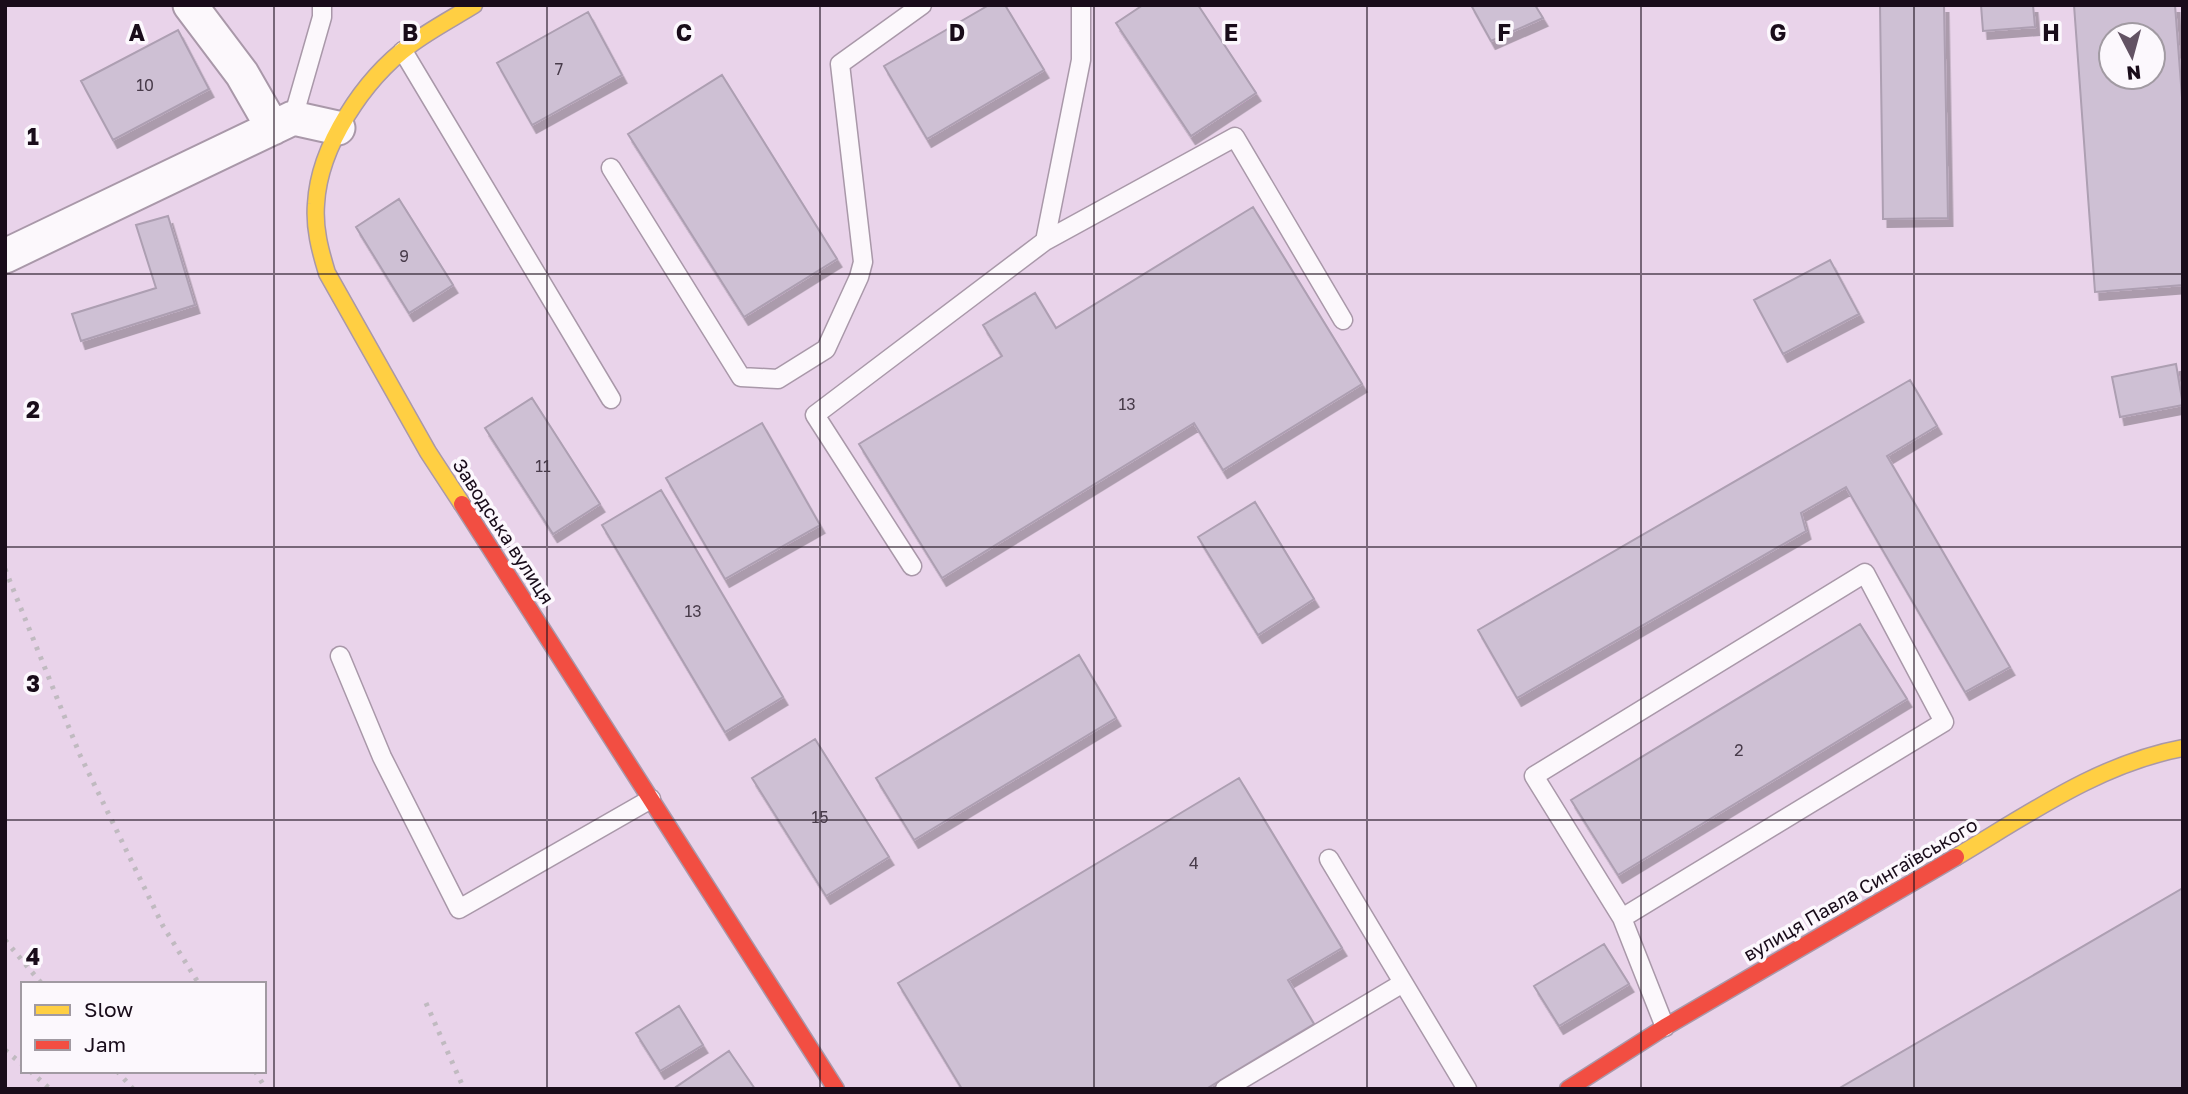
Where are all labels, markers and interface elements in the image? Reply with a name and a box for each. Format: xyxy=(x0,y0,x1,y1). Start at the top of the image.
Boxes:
text: A xyxy=(129,18,146,46)
text: B xyxy=(402,18,418,46)
text: C xyxy=(676,18,692,46)
text: D xyxy=(949,18,965,46)
text: E xyxy=(1224,18,1238,46)
text: F xyxy=(1497,18,1511,46)
text: G xyxy=(1770,18,1786,46)
text: H xyxy=(2042,18,2060,46)
north arrow xyxy=(2097,21,2167,91)
house number: 7 xyxy=(555,59,563,79)
text: N xyxy=(2125,61,2142,86)
house number: 10 xyxy=(136,75,154,95)
text: 1 xyxy=(27,122,39,150)
house number: 9 xyxy=(399,246,409,266)
house number: 13 xyxy=(1118,394,1136,414)
text: 2 xyxy=(26,395,40,423)
street label: Заводська вулиця xyxy=(448,454,560,608)
house number: 11 xyxy=(535,456,551,476)
house number: 13 xyxy=(684,601,702,621)
text: 3 xyxy=(26,669,40,697)
house number: 2 xyxy=(1734,740,1744,760)
house number: 15 xyxy=(811,807,829,827)
street label: вулиця Павла Сингаївського xyxy=(1739,812,1981,966)
house number: 4 xyxy=(1189,853,1199,873)
text: 4 xyxy=(26,942,40,970)
legend xyxy=(21,982,266,1073)
text: Slow xyxy=(84,996,133,1022)
text: Jam xyxy=(84,1031,126,1057)

